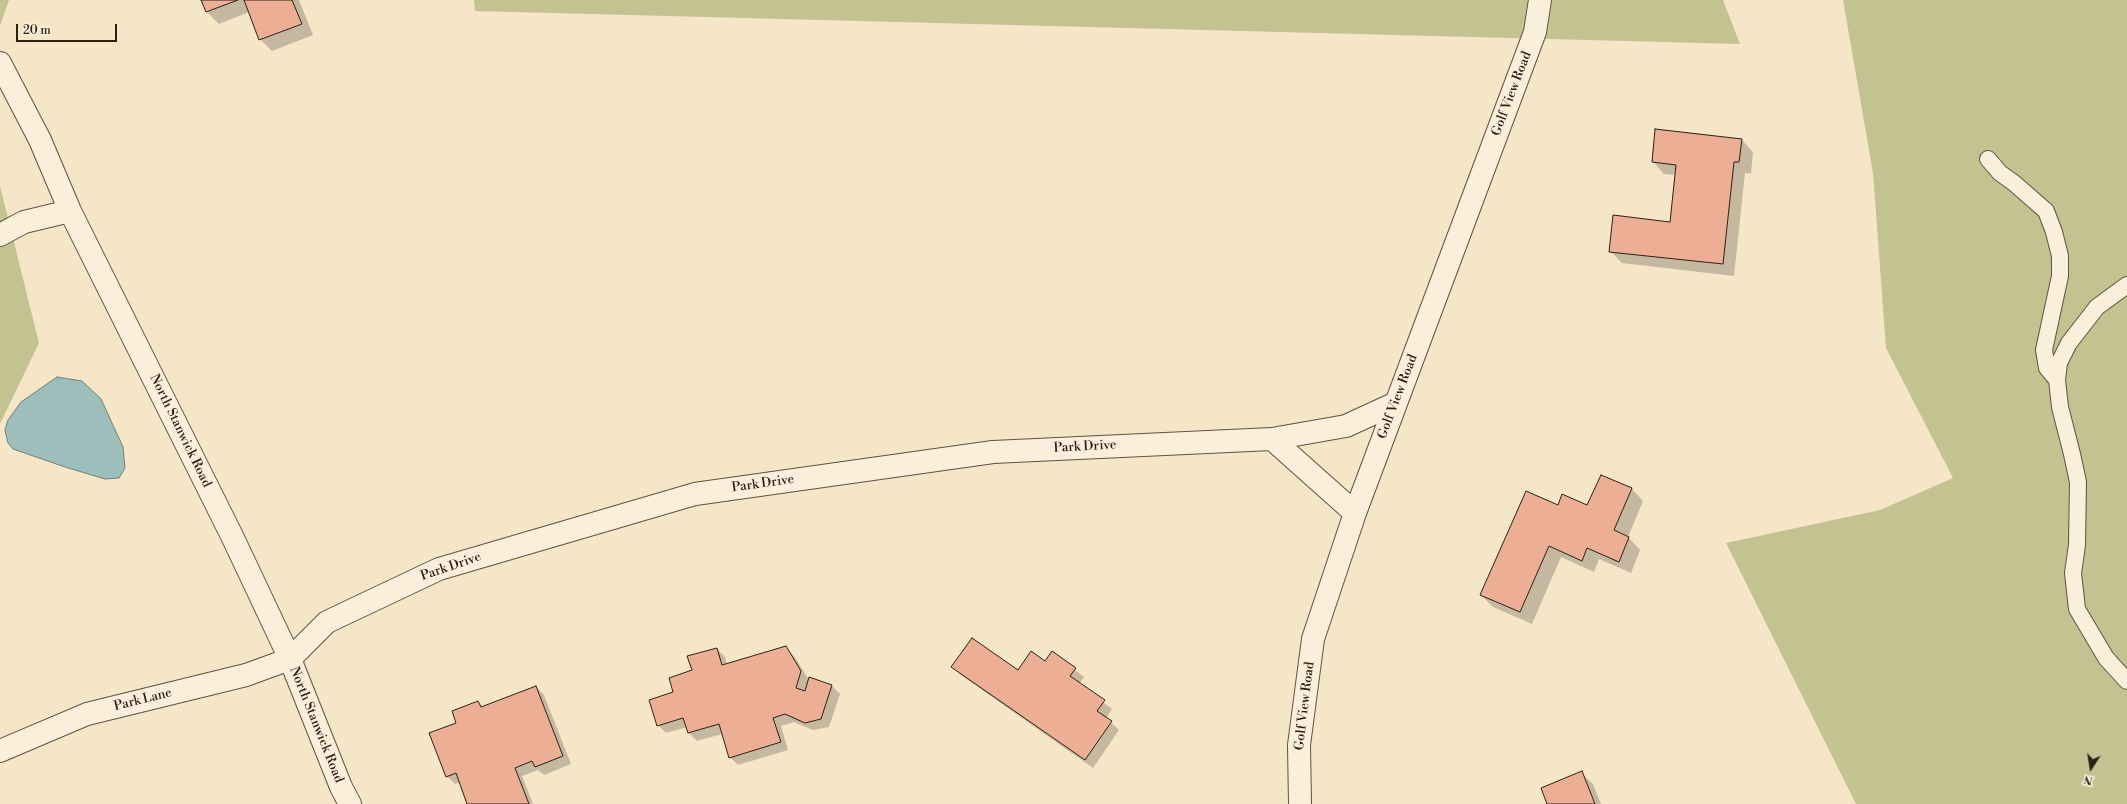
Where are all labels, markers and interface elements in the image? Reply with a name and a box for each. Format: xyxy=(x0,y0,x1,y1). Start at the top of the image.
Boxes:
scale bar xyxy=(18,16,119,42)
text: 20 m xyxy=(23,23,51,38)
street label: Golf View Road xyxy=(1489,50,1535,138)
street label: Golf View Road xyxy=(1375,353,1421,441)
street label: North Stanwick Road xyxy=(146,372,214,490)
street label: Park Drive xyxy=(1053,438,1117,456)
street label: Park Drive xyxy=(731,472,795,496)
street label: Park Drive xyxy=(419,549,483,585)
street label: Golf View Road xyxy=(1292,661,1318,751)
street label: North Stanwick Road xyxy=(286,665,346,785)
street label: Park Lane xyxy=(112,685,174,715)
north arrow xyxy=(2071,748,2111,788)
text: N xyxy=(2083,772,2094,787)

